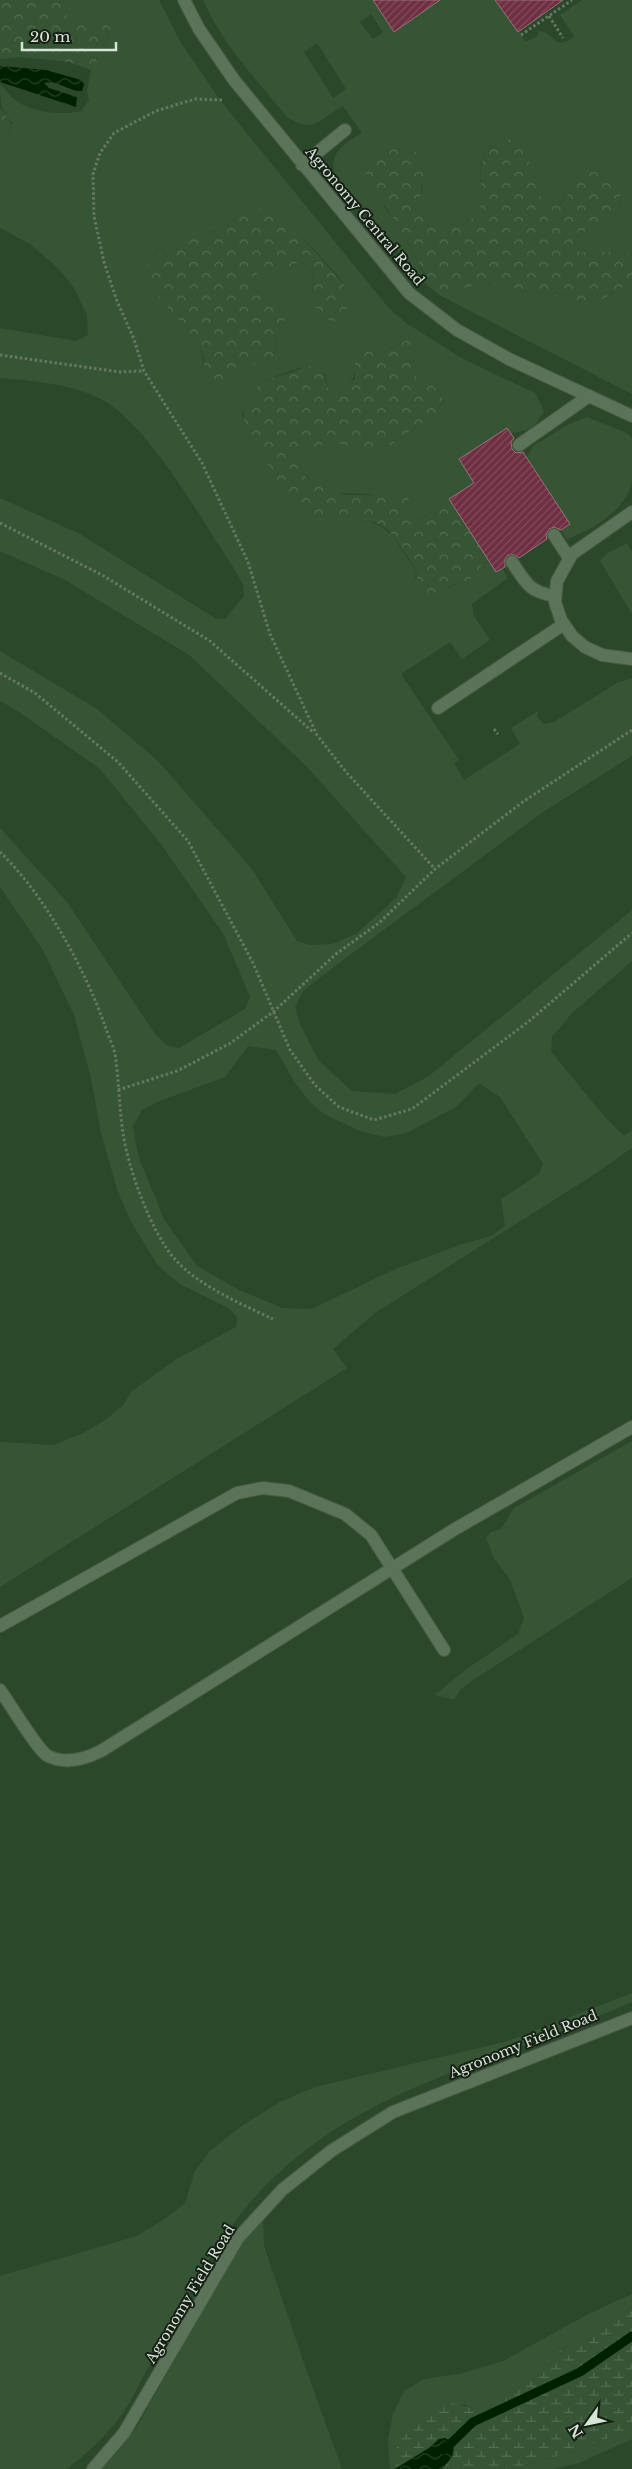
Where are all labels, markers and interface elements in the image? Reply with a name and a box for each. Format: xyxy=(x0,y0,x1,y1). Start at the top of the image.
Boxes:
scale bar xyxy=(22,20,116,52)
text: 20 m xyxy=(30,27,70,46)
street label: Agronomy Central Road xyxy=(301,142,429,289)
street label: Agronomy Field Road xyxy=(445,2006,600,2082)
street label: Agronomy Field Road xyxy=(141,2221,239,2367)
north arrow xyxy=(562,2399,612,2449)
text: N xyxy=(565,2421,587,2442)

